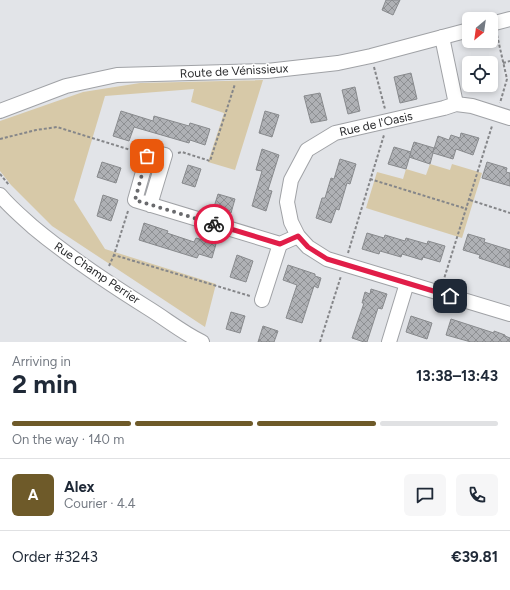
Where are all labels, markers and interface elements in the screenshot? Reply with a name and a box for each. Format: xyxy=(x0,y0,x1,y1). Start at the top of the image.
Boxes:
north arrow xyxy=(462,12,498,48)
map controls xyxy=(462,12,498,92)
button: locate xyxy=(462,56,498,92)
street label: Route de Vénissieux xyxy=(179,61,289,81)
street label: Rue de l'Oasis xyxy=(338,109,414,139)
pin xyxy=(130,139,164,173)
icon: bag xyxy=(136,145,158,167)
courier xyxy=(194,204,234,244)
icon: bike xyxy=(203,213,225,235)
street label: Rue Champ Perrier xyxy=(51,239,143,307)
pin xyxy=(433,279,467,313)
icon: home xyxy=(439,285,461,307)
text: Arriving in xyxy=(12,354,71,369)
text: 13:38–13:43 xyxy=(416,367,498,385)
text: 2 min xyxy=(12,368,78,400)
text: On the way · 140 m xyxy=(12,432,124,447)
button: chat xyxy=(404,474,446,516)
button: phone xyxy=(456,474,498,516)
text: Alex xyxy=(64,478,94,496)
text: A xyxy=(28,486,38,504)
text: Courier · 4.4 xyxy=(64,496,136,511)
text: Order #3243 xyxy=(12,548,98,566)
text: €39.81 xyxy=(451,548,498,566)

